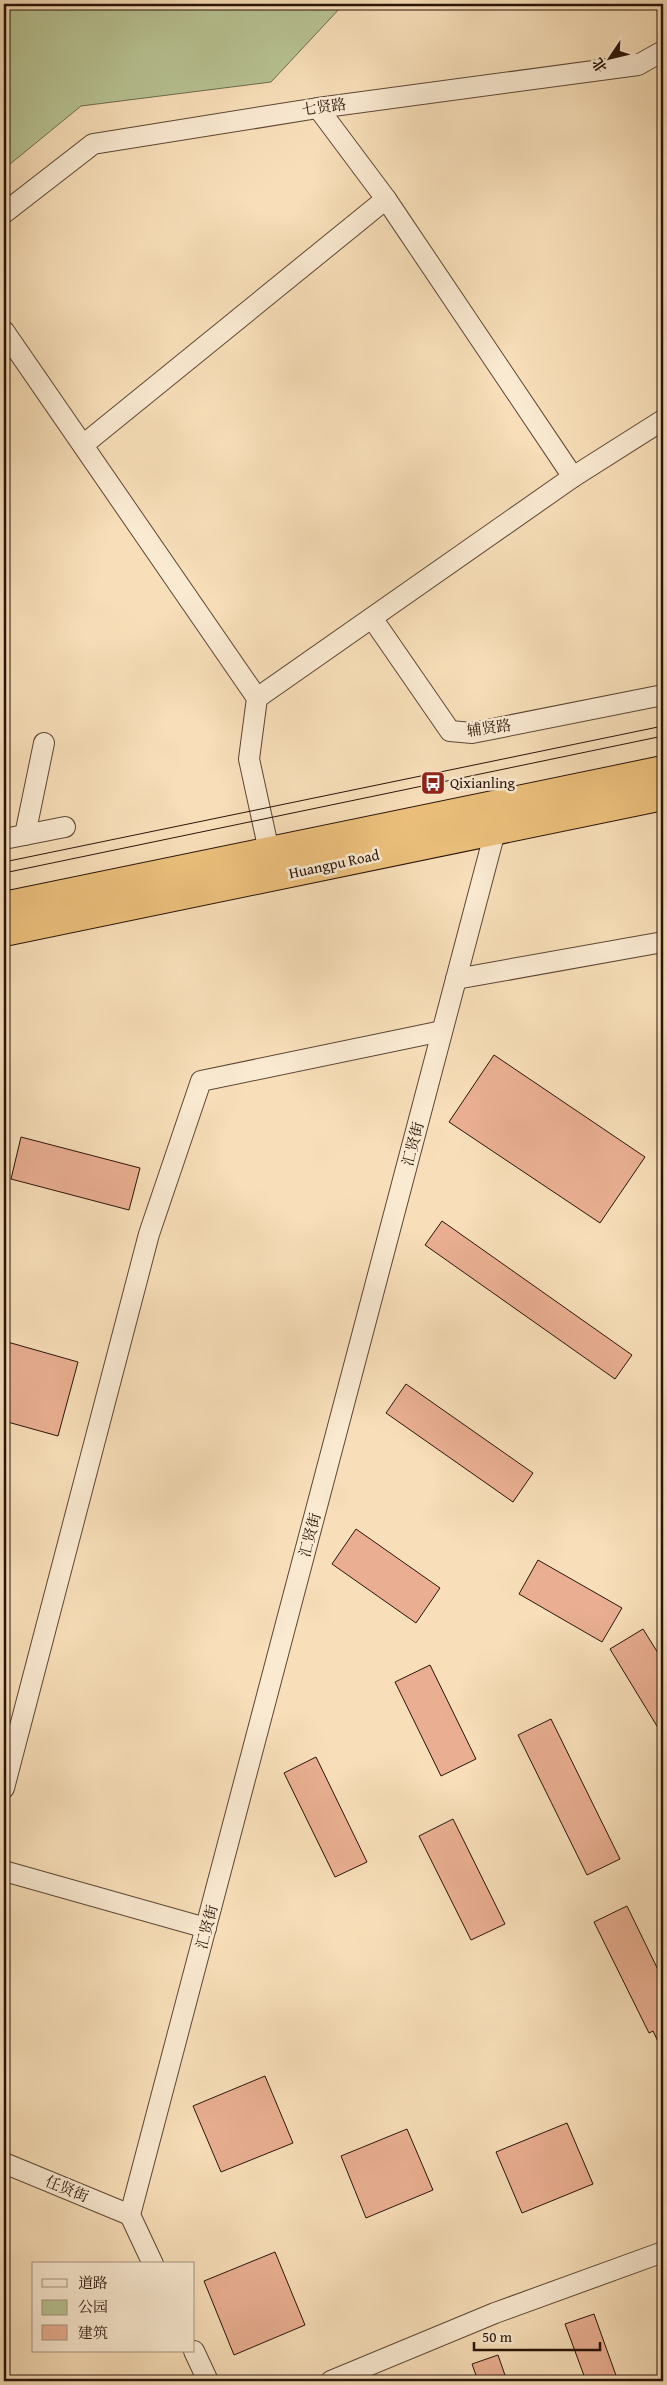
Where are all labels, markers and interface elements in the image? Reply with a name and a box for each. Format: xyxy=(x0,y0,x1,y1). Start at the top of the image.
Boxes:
north arrow xyxy=(584,32,634,82)
text: 北 xyxy=(587,54,612,77)
street label: 七贤路 xyxy=(300,93,348,120)
street label: 辅贤路 xyxy=(465,714,513,741)
bus stop icon: Qixianling xyxy=(420,770,446,796)
place label: Qixianling xyxy=(450,772,516,793)
street label: Huangpu Road xyxy=(287,844,381,883)
street label: 汇贤街 xyxy=(397,1119,428,1168)
street label: 汇贤街 xyxy=(294,1510,325,1559)
street label: 汇贤街 xyxy=(191,1902,222,1951)
street label: 任贤街 xyxy=(42,2170,92,2207)
legend xyxy=(32,2262,195,2352)
text: 道路 xyxy=(78,2272,108,2293)
text: 公园 xyxy=(78,2296,108,2317)
scale bar xyxy=(474,2320,601,2352)
text: 建筑 xyxy=(78,2322,108,2343)
text: 50 m xyxy=(482,2326,513,2347)

